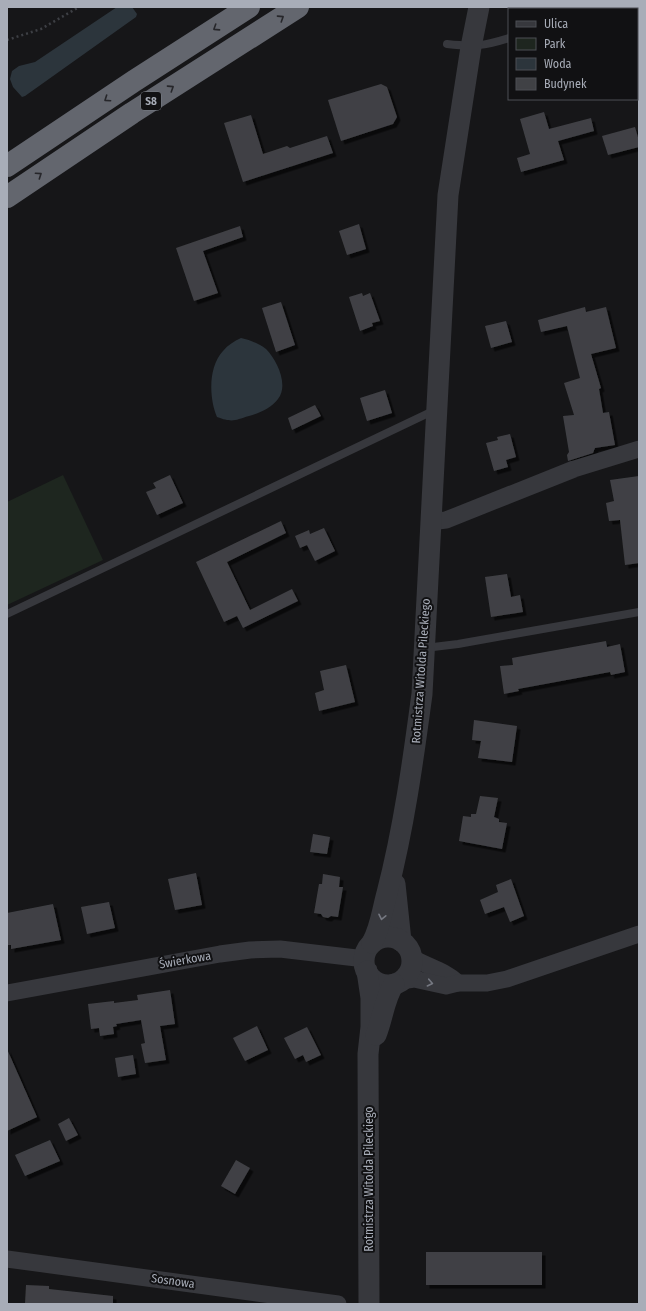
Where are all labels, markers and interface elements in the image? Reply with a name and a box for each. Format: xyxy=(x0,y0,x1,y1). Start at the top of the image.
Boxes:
legend xyxy=(508,8,638,100)
one-way arrow xyxy=(277,15,284,23)
text: Ulica xyxy=(544,17,568,31)
one-way arrow xyxy=(213,23,220,31)
text: Park xyxy=(544,37,566,51)
text: Woda xyxy=(544,57,572,71)
text: Budynek xyxy=(544,77,587,91)
one-way arrow xyxy=(167,85,174,93)
road number: S8 xyxy=(141,92,161,110)
one-way arrow xyxy=(104,94,111,102)
one-way arrow xyxy=(35,173,42,180)
street label: Rotmistrza Witolda Pileckiego xyxy=(409,598,433,744)
one-way arrow xyxy=(378,914,386,920)
street label: Świerkowa xyxy=(158,948,212,971)
one-way arrow xyxy=(426,978,433,986)
street label: Rotmistrza Witolda Pileckiego xyxy=(362,1106,376,1252)
street label: Sosnowa xyxy=(150,1271,196,1291)

